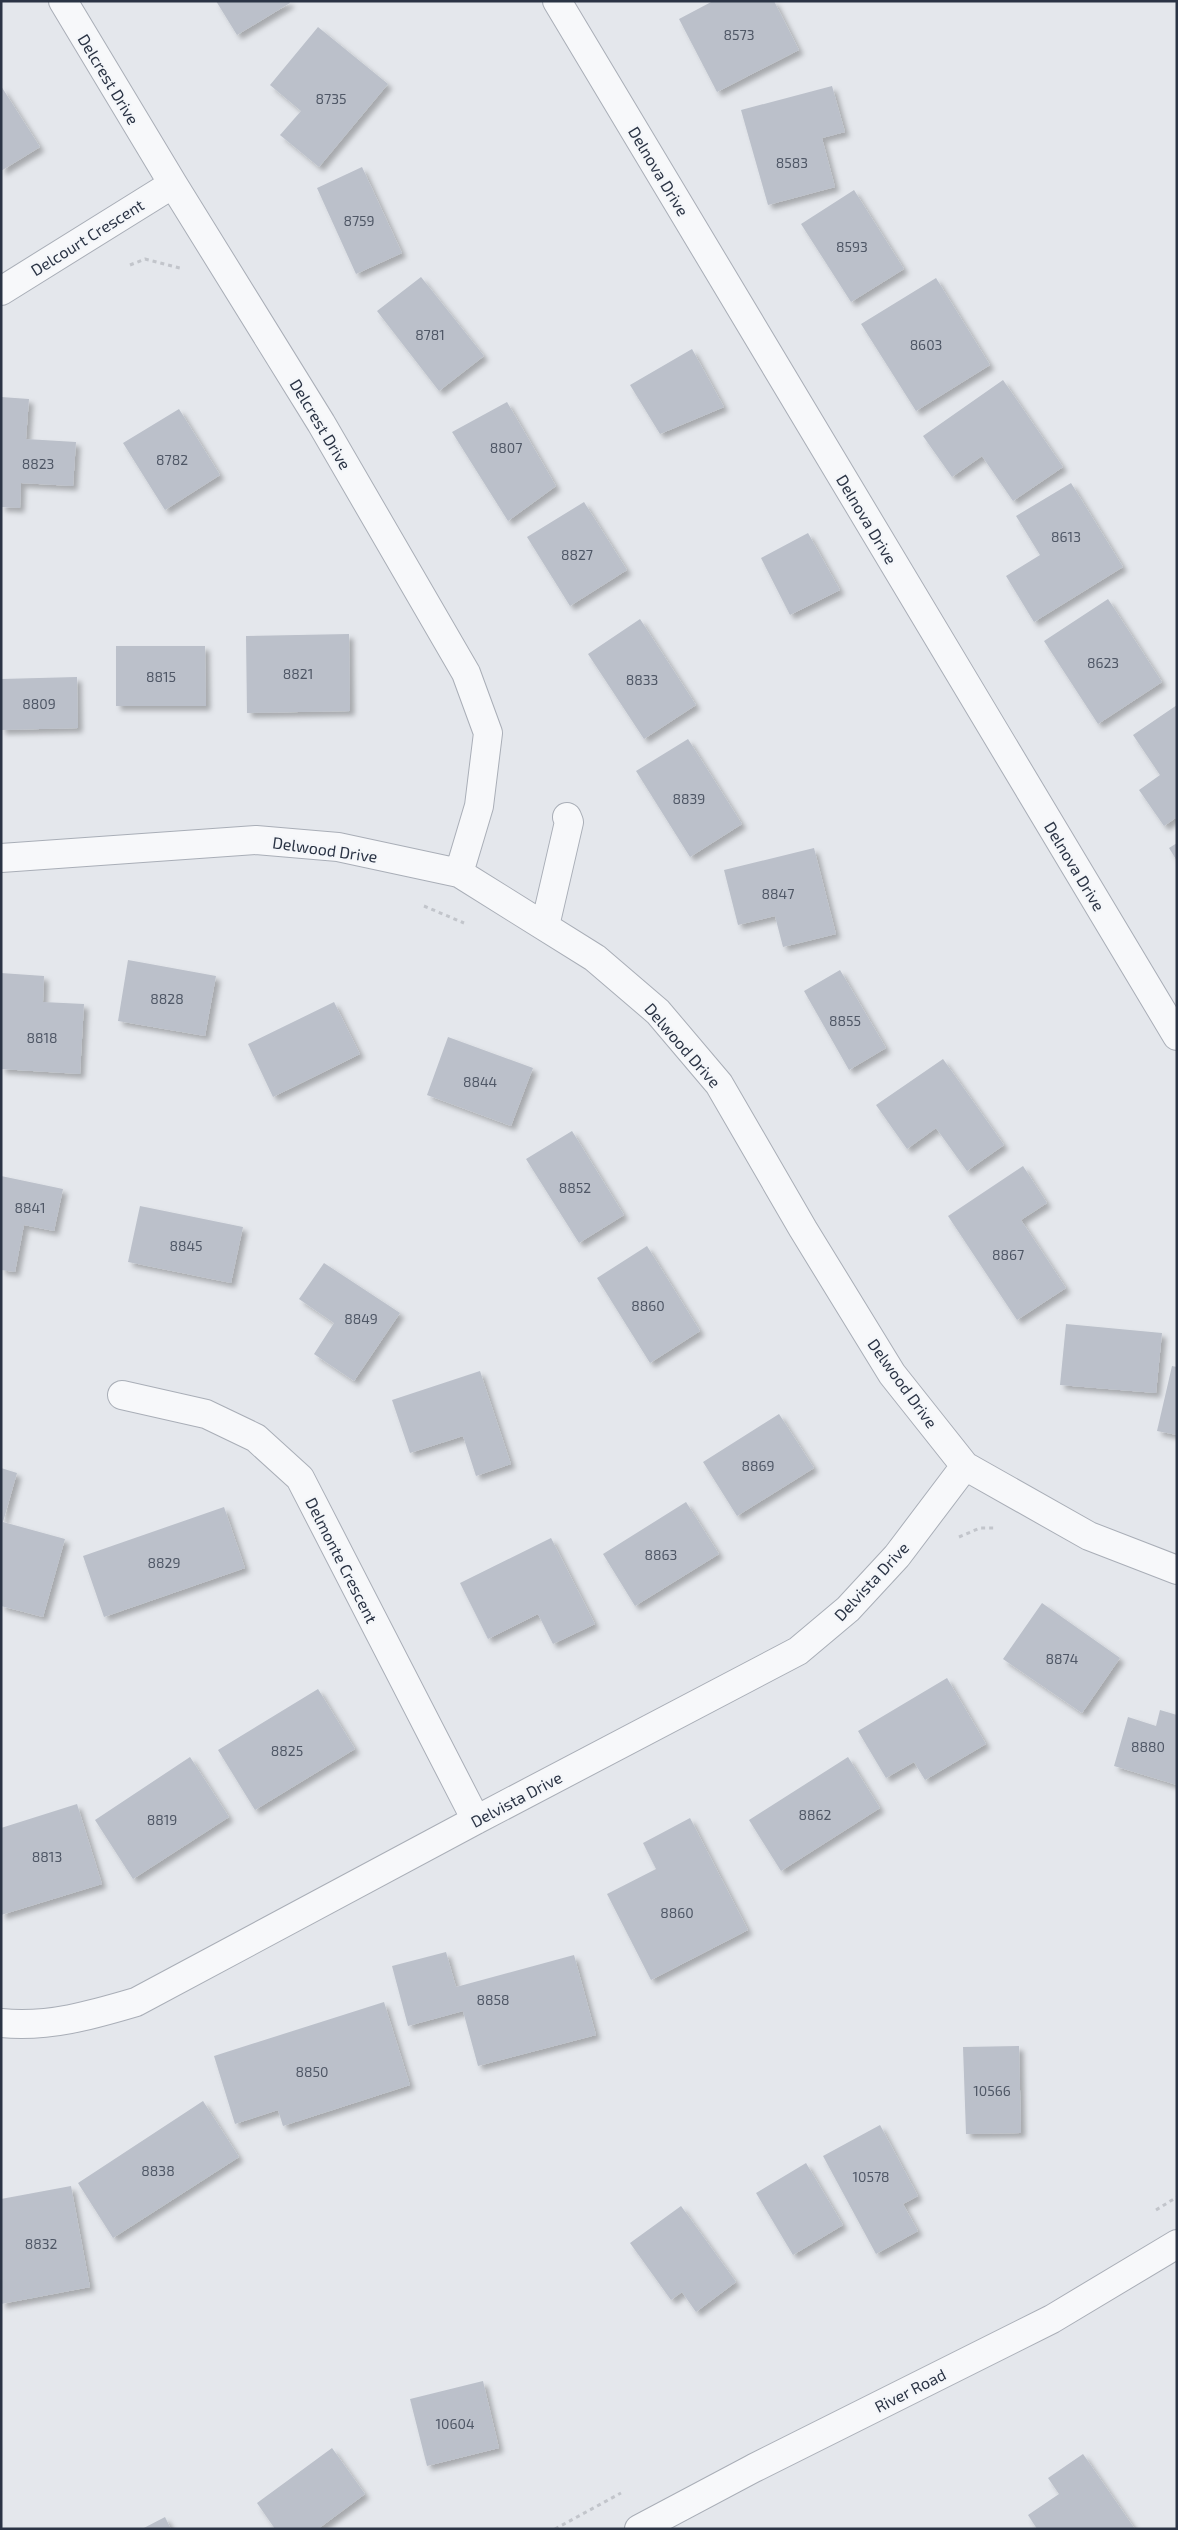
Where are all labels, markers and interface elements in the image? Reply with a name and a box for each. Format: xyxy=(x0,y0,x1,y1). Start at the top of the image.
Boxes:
house number: 8573 xyxy=(724,26,754,43)
street label: Delcrest Drive xyxy=(74,30,144,128)
house number: 8735 xyxy=(316,90,346,107)
street label: Delnova Drive xyxy=(625,123,693,219)
house number: 8583 xyxy=(776,154,808,171)
street label: Delcourt Crescent xyxy=(27,195,147,279)
house number: 8759 xyxy=(343,212,375,229)
house number: 8593 xyxy=(836,238,868,255)
house number: 8781 xyxy=(415,326,445,343)
house number: 8603 xyxy=(910,336,942,353)
street label: Delcrest Drive xyxy=(286,375,356,473)
house number: 8807 xyxy=(490,439,522,456)
house number: 8782 xyxy=(156,451,188,468)
house number: 8823 xyxy=(22,455,54,472)
street label: Delnova Drive xyxy=(833,471,901,567)
house number: 8613 xyxy=(1051,528,1081,545)
house number: 8827 xyxy=(561,546,593,563)
house number: 8623 xyxy=(1087,654,1119,671)
house number: 8821 xyxy=(283,665,313,682)
house number: 8815 xyxy=(146,668,176,685)
house number: 8833 xyxy=(626,671,658,688)
house number: 8809 xyxy=(22,695,56,712)
house number: 8839 xyxy=(673,790,705,807)
street label: Delnova Drive xyxy=(1041,818,1109,914)
street label: Delwood Drive xyxy=(271,832,379,866)
house number: 8847 xyxy=(762,885,794,902)
house number: 8828 xyxy=(150,990,184,1007)
street label: Delwood Drive xyxy=(641,999,725,1091)
house number: 8855 xyxy=(829,1012,861,1029)
house number: 8818 xyxy=(26,1029,58,1046)
house number: 8844 xyxy=(463,1073,497,1090)
house number: 8852 xyxy=(559,1179,591,1196)
house number: 8841 xyxy=(14,1199,46,1216)
house number: 8845 xyxy=(169,1237,203,1254)
house number: 8867 xyxy=(992,1246,1024,1263)
house number: 8860 xyxy=(631,1297,665,1314)
house number: 8849 xyxy=(344,1310,378,1327)
street label: Delwood Drive xyxy=(864,1335,942,1431)
house number: 8869 xyxy=(741,1457,775,1474)
street label: Delmonte Crescent xyxy=(302,1494,382,1626)
street label: Delvista Drive xyxy=(830,1538,912,1624)
house number: 8863 xyxy=(645,1546,677,1563)
house number: 8829 xyxy=(148,1554,180,1571)
house number: 8874 xyxy=(1046,1650,1078,1667)
house number: 8880 xyxy=(1131,1738,1165,1755)
house number: 8825 xyxy=(271,1742,303,1759)
street label: Delvista Drive xyxy=(467,1767,565,1831)
house number: 8862 xyxy=(799,1806,832,1823)
house number: 8819 xyxy=(147,1811,177,1828)
house number: 8813 xyxy=(32,1848,62,1865)
house number: 8860 xyxy=(660,1904,694,1921)
house number: 8858 xyxy=(477,1991,510,2008)
house number: 8850 xyxy=(296,2063,328,2080)
house number: 10566 xyxy=(973,2082,1011,2099)
house number: 8838 xyxy=(141,2162,175,2179)
house number: 10578 xyxy=(852,2168,890,2185)
house number: 8832 xyxy=(25,2235,57,2252)
street label: River Road xyxy=(871,2364,949,2416)
house number: 10604 xyxy=(435,2415,475,2432)

